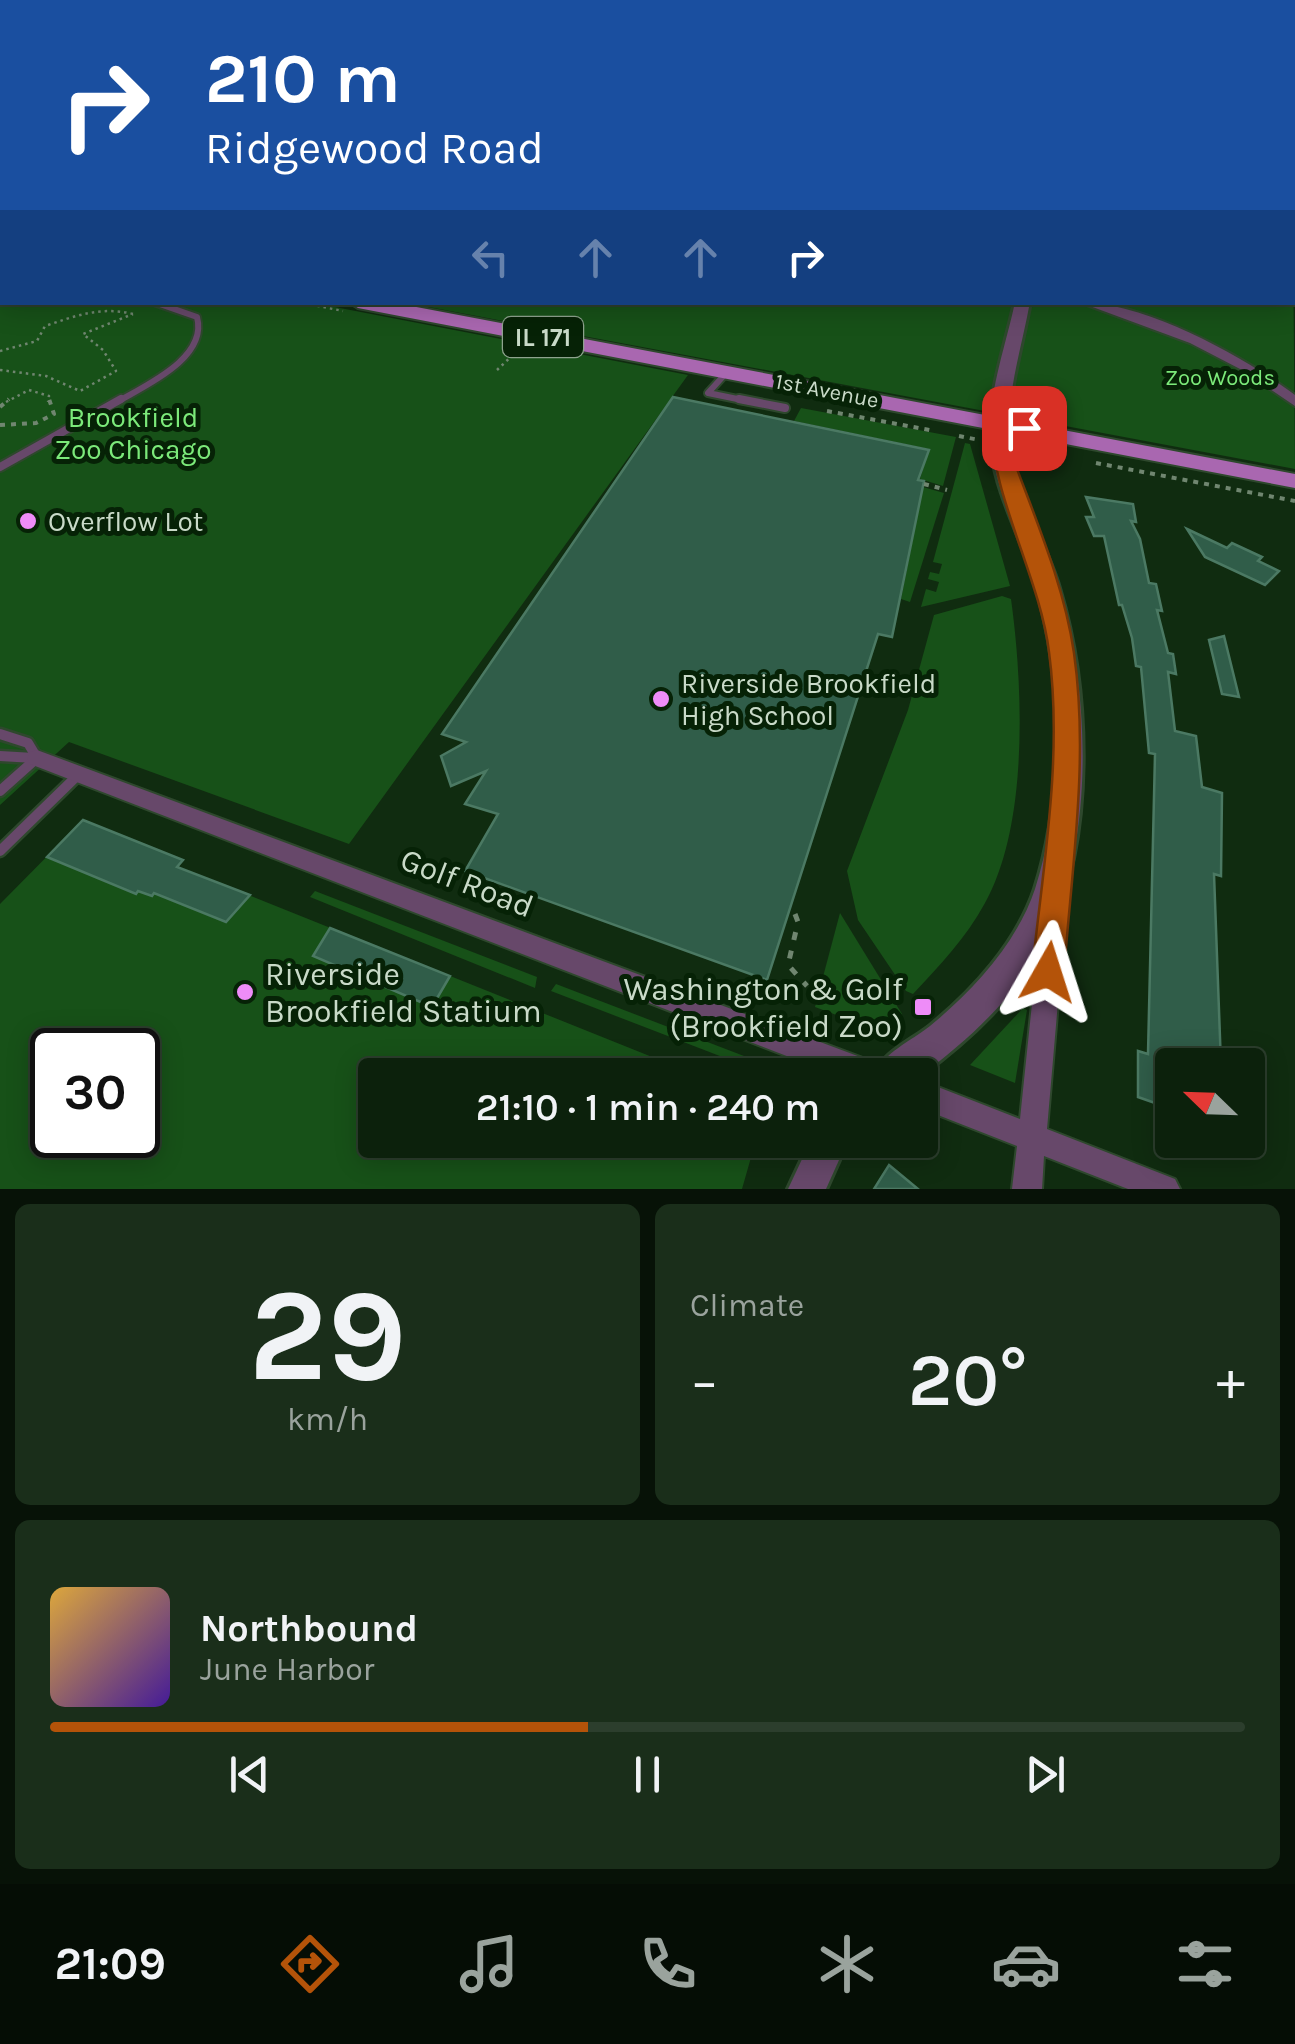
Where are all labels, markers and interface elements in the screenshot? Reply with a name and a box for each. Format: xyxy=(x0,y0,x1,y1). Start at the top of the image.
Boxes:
text: 210 m xyxy=(205,38,401,120)
icon: right xyxy=(40,40,170,170)
text: Ridgewood Road xyxy=(205,122,544,174)
icon: left xyxy=(463,230,518,285)
icon: ahead xyxy=(568,230,623,285)
icon: ahead xyxy=(673,230,728,285)
icon: right xyxy=(778,230,833,285)
road number: IL 171 xyxy=(503,317,583,357)
park label: Zoo Woods xyxy=(1165,365,1275,391)
street label: 1st Avenue xyxy=(773,368,881,414)
pin xyxy=(982,386,1067,471)
park label: Brookfield Zoo Chicago xyxy=(54,401,212,466)
icon: arrive xyxy=(997,401,1052,456)
place label: Overflow Lot xyxy=(48,505,203,538)
marker: Overflow Lot xyxy=(17,510,39,532)
place label: Riverside Brookfield High School xyxy=(681,667,936,732)
marker: Riverside Brookfield High School xyxy=(650,688,672,710)
street label: Golf Road xyxy=(395,841,539,925)
position arrow xyxy=(996,920,1100,1024)
place label: Riverside Brookfield Statium xyxy=(265,956,542,1030)
place label: Washington & Golf (Brookfield Zoo) xyxy=(623,971,904,1045)
marker: Riverside Brookfield Statium xyxy=(234,981,256,1003)
marker: Washington & Golf (Brookfield Zoo) xyxy=(912,996,934,1018)
speed limit sign: 30 xyxy=(30,1028,160,1158)
north arrow xyxy=(1155,1048,1265,1158)
map controls xyxy=(1155,1048,1265,1158)
text: 21:10 · 1 min · 240 m xyxy=(476,1085,820,1130)
text: 29 xyxy=(249,1260,406,1412)
text: Climate xyxy=(690,1287,804,1324)
text: 20° xyxy=(908,1336,1027,1424)
text: − xyxy=(690,1349,719,1413)
text: + xyxy=(1216,1349,1245,1413)
text: km/h xyxy=(287,1401,368,1438)
text: Northbound xyxy=(200,1606,418,1651)
text: June Harbor xyxy=(200,1651,374,1688)
icon: previous xyxy=(222,1747,277,1802)
icon: pause xyxy=(620,1747,675,1802)
icon: next xyxy=(1018,1747,1073,1802)
icon: directions xyxy=(275,1929,345,1999)
icon: music xyxy=(454,1929,524,1999)
icon: phone xyxy=(633,1929,703,1999)
icon: climate xyxy=(812,1929,882,1999)
icon: car xyxy=(991,1929,1061,1999)
icon: filters xyxy=(1170,1929,1240,1999)
text: 21:09 xyxy=(55,1938,166,1990)

